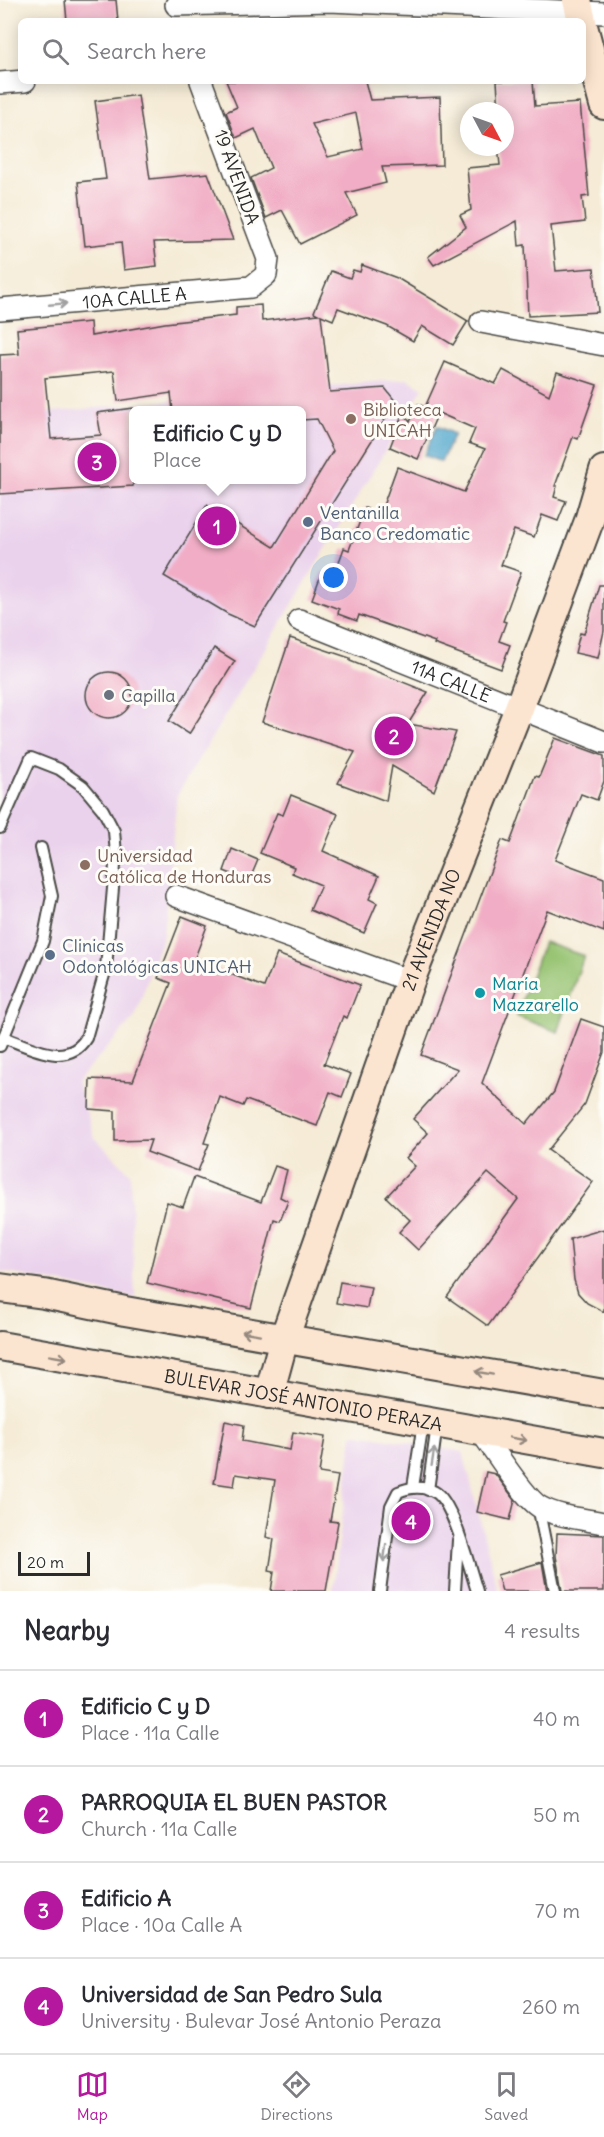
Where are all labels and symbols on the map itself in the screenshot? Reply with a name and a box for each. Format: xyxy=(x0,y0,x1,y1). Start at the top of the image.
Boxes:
north arrow xyxy=(460,102,514,156)
street label: 19 AVENIDA xyxy=(209,126,265,228)
street label: 10A CALLE A xyxy=(82,281,187,313)
one-way arrow xyxy=(48,298,68,309)
place label: Biblioteca UNICAH xyxy=(363,398,442,442)
marker: Biblioteca UNICAH xyxy=(344,412,358,426)
pin: 3 xyxy=(78,440,116,484)
place label: Ventanilla Banco Credomatic xyxy=(320,501,470,545)
pin: 1 xyxy=(198,504,236,548)
marker: Ventanilla Banco Credomatic xyxy=(301,515,315,529)
your location xyxy=(319,563,348,592)
street label: 11A CALLE xyxy=(408,655,494,707)
place label: Capilla xyxy=(121,684,176,707)
marker: Capilla xyxy=(102,688,116,702)
pin: 2 xyxy=(374,714,414,758)
place label: Universidad Católica de Honduras xyxy=(97,844,271,888)
marker: Universidad Católica de Honduras xyxy=(78,858,92,872)
street label: 21 AVENIDA NO xyxy=(396,865,465,994)
place label: Clinicas Odontológicas UNICAH xyxy=(62,934,252,978)
marker: Clinicas Odontológicas UNICAH xyxy=(43,948,57,962)
place label: María Mazzarello xyxy=(492,972,579,1016)
marker: María Mazzarello xyxy=(473,986,487,1000)
one-way arrow xyxy=(241,1327,261,1338)
one-way arrow xyxy=(47,1352,67,1363)
street label: BULEVAR JOSÉ ANTONIO PERAZA xyxy=(162,1364,444,1436)
one-way arrow xyxy=(475,1368,495,1379)
one-way arrow xyxy=(508,1433,528,1444)
one-way arrow xyxy=(427,1448,438,1468)
pin: 4 xyxy=(392,1498,430,1544)
one-way arrow xyxy=(379,1543,390,1563)
scale bar xyxy=(18,1549,90,1576)

